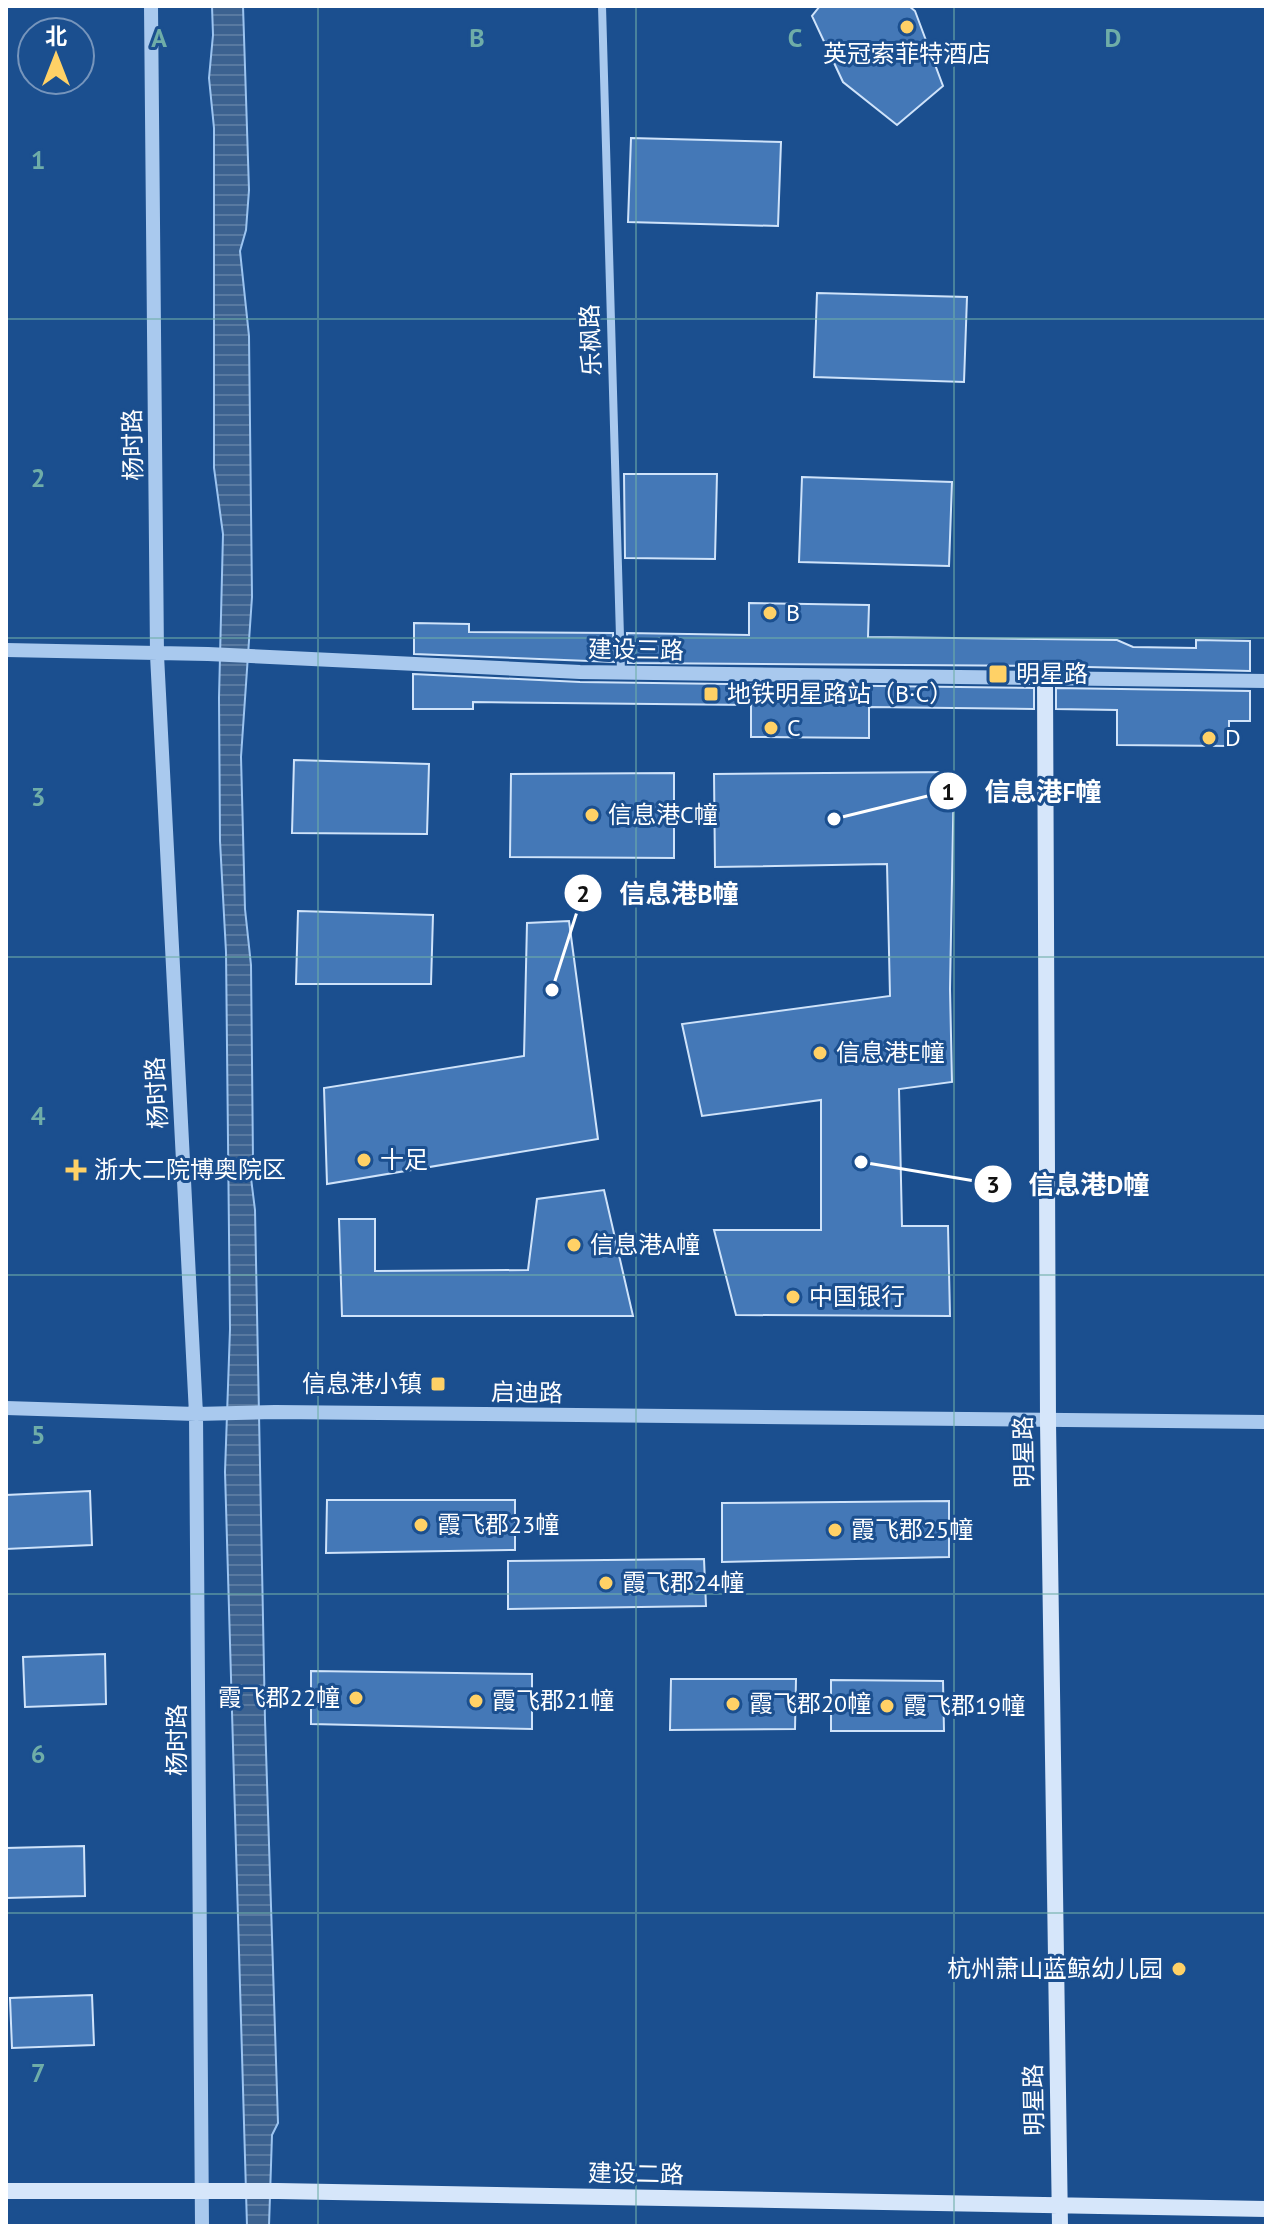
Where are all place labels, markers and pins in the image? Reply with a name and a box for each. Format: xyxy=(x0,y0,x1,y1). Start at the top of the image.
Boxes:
marker: 英冠索菲特酒店 xyxy=(898,18,916,36)
place label: 英冠索菲特酒店 xyxy=(823,38,991,69)
place label: B xyxy=(786,597,800,628)
marker: B xyxy=(761,604,779,622)
place label: 明星路 xyxy=(1016,658,1088,689)
marker: 明星路 xyxy=(987,663,1009,685)
place label: 地铁明星路站（B·C） xyxy=(727,678,953,709)
marker: 地铁明星路站（B·C） xyxy=(702,685,720,703)
place label: C xyxy=(787,712,801,743)
marker: C xyxy=(762,719,780,737)
place label: D xyxy=(1225,722,1241,753)
marker: D xyxy=(1200,729,1218,747)
callout: 信息港F幢 xyxy=(928,766,1117,816)
place label: 信息港C幢 xyxy=(608,799,718,830)
marker: 信息港C幢 xyxy=(583,806,601,824)
callout: 信息港B幢 xyxy=(563,868,754,918)
place label: 信息港E幢 xyxy=(836,1037,945,1068)
marker: 信息港E幢 xyxy=(811,1044,829,1062)
place label: 十足 xyxy=(380,1144,428,1175)
marker: 十足 xyxy=(355,1151,373,1169)
place label: 浙大二院博奥院区 xyxy=(94,1154,286,1185)
marker: 浙大二院博奥院区 xyxy=(65,1159,87,1181)
callout: 信息港D幢 xyxy=(973,1159,1166,1209)
place label: 信息港A幢 xyxy=(590,1229,700,1260)
marker: 信息港A幢 xyxy=(565,1236,583,1254)
place label: 中国银行 xyxy=(809,1281,905,1312)
marker: 中国银行 xyxy=(784,1288,802,1306)
place label: 信息港小镇 xyxy=(302,1368,422,1399)
marker: 信息港小镇 xyxy=(429,1375,447,1393)
place label: 霞飞郡23幢 xyxy=(437,1509,559,1540)
place label: 霞飞郡25幢 xyxy=(851,1514,973,1545)
marker: 霞飞郡23幢 xyxy=(412,1516,430,1534)
marker: 霞飞郡25幢 xyxy=(826,1521,844,1539)
place label: 霞飞郡24幢 xyxy=(622,1567,744,1598)
marker: 霞飞郡24幢 xyxy=(597,1574,615,1592)
place label: 霞飞郡22幢 xyxy=(218,1682,340,1713)
place label: 霞飞郡21幢 xyxy=(492,1685,614,1716)
place label: 霞飞郡20幢 xyxy=(749,1688,871,1719)
marker: 霞飞郡22幢 xyxy=(347,1689,365,1707)
place label: 霞飞郡19幢 xyxy=(903,1690,1025,1721)
marker: 霞飞郡21幢 xyxy=(467,1692,485,1710)
marker: 霞飞郡20幢 xyxy=(724,1695,742,1713)
marker: 霞飞郡19幢 xyxy=(878,1697,896,1715)
place label: 杭州萧山蓝鲸幼儿园 xyxy=(947,1953,1163,1984)
marker: 杭州萧山蓝鲸幼儿园 xyxy=(1170,1960,1188,1978)

